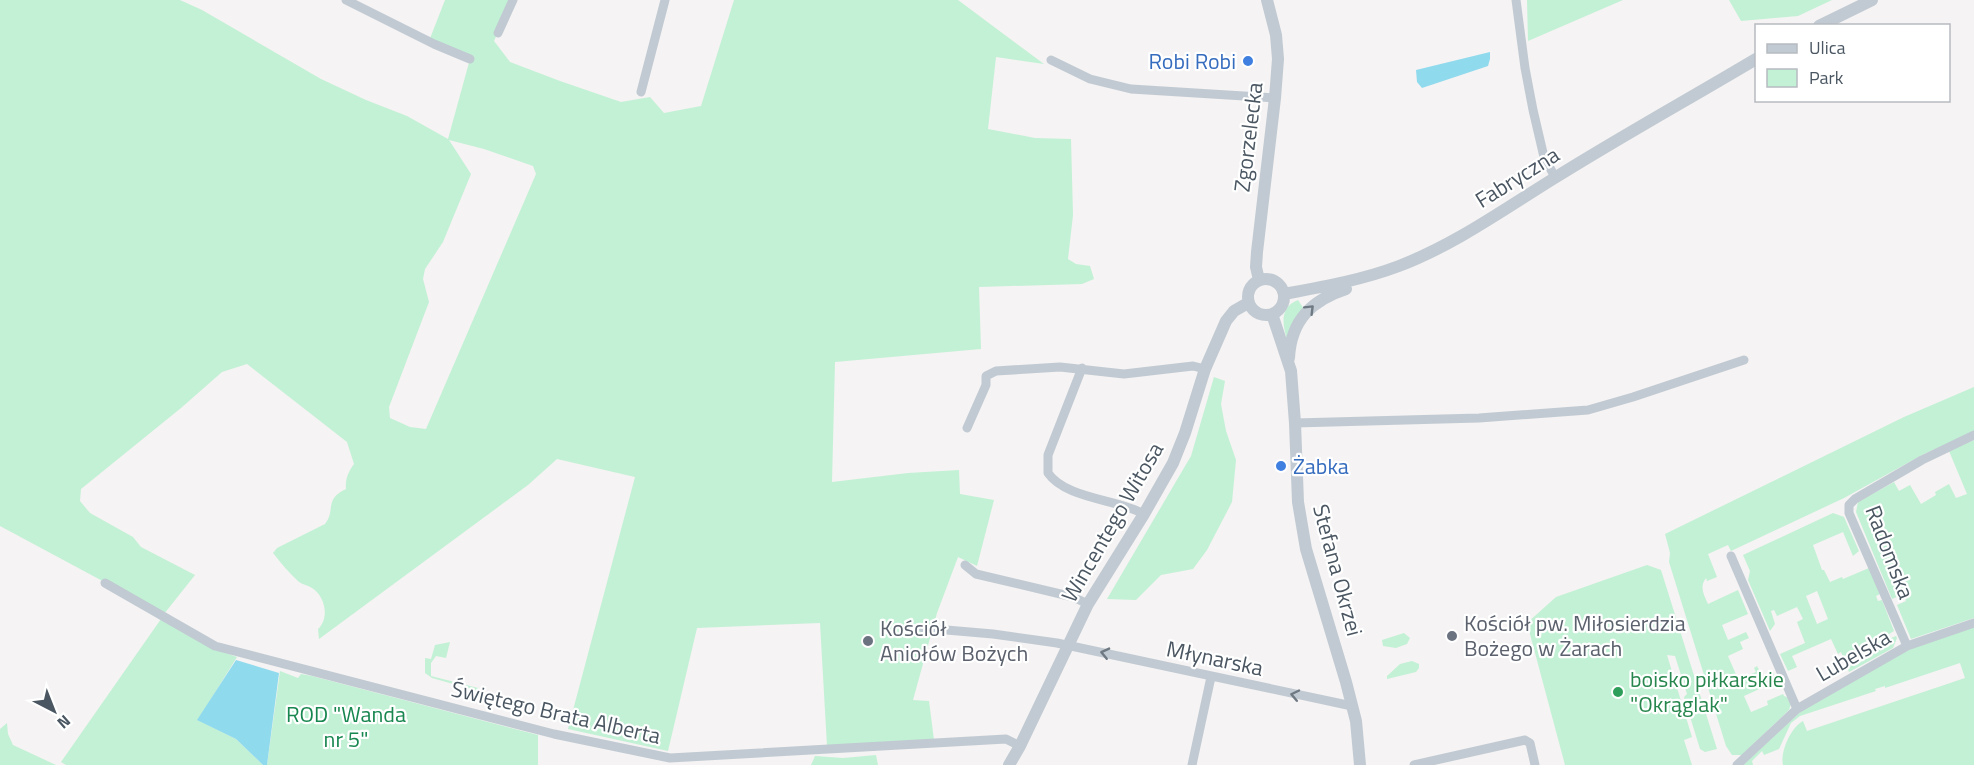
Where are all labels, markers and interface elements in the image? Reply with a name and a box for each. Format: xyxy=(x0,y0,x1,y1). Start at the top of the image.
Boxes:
legend xyxy=(1755,24,1950,102)
text: Ulica xyxy=(1809,34,1846,61)
place label: Robi Robi xyxy=(1148,44,1236,78)
marker: Robi Robi xyxy=(1241,54,1255,68)
text: Park xyxy=(1809,64,1844,91)
street label: Zgorzelecka xyxy=(1224,80,1272,194)
street label: Fabryczna xyxy=(1468,138,1566,216)
one-way arrow xyxy=(1302,306,1313,317)
street label: Wincentego Witosa xyxy=(1052,436,1172,608)
place label: Żabka xyxy=(1293,449,1349,483)
marker: Żabka xyxy=(1274,459,1288,473)
street label: Stefana Okrzei xyxy=(1304,500,1372,640)
street label: Radomska xyxy=(1857,500,1923,604)
place label: Kościół pw. Miłosierdzia Bożego w Żarach xyxy=(1464,606,1686,665)
place label: Kościół Aniołów Bożych xyxy=(880,611,1028,670)
street label: Lubelska xyxy=(1809,620,1897,690)
marker: Kościół pw. Miłosierdzia Bożego w Żarach xyxy=(1445,629,1459,643)
street label: Młynarska xyxy=(1163,631,1267,685)
marker: Kościół Aniołów Bożych xyxy=(861,634,875,648)
one-way arrow xyxy=(1100,647,1110,660)
place label: boisko piłkarskie "Okrąglak" xyxy=(1630,662,1784,721)
street label: Świętego Brata Alberta xyxy=(448,671,664,753)
north arrow xyxy=(24,681,84,741)
marker: boisko piłkarskie "Okrąglak" xyxy=(1611,685,1625,699)
one-way arrow xyxy=(1290,689,1300,702)
park label: ROD "Wanda nr 5" xyxy=(286,697,406,756)
text: N xyxy=(52,710,76,735)

